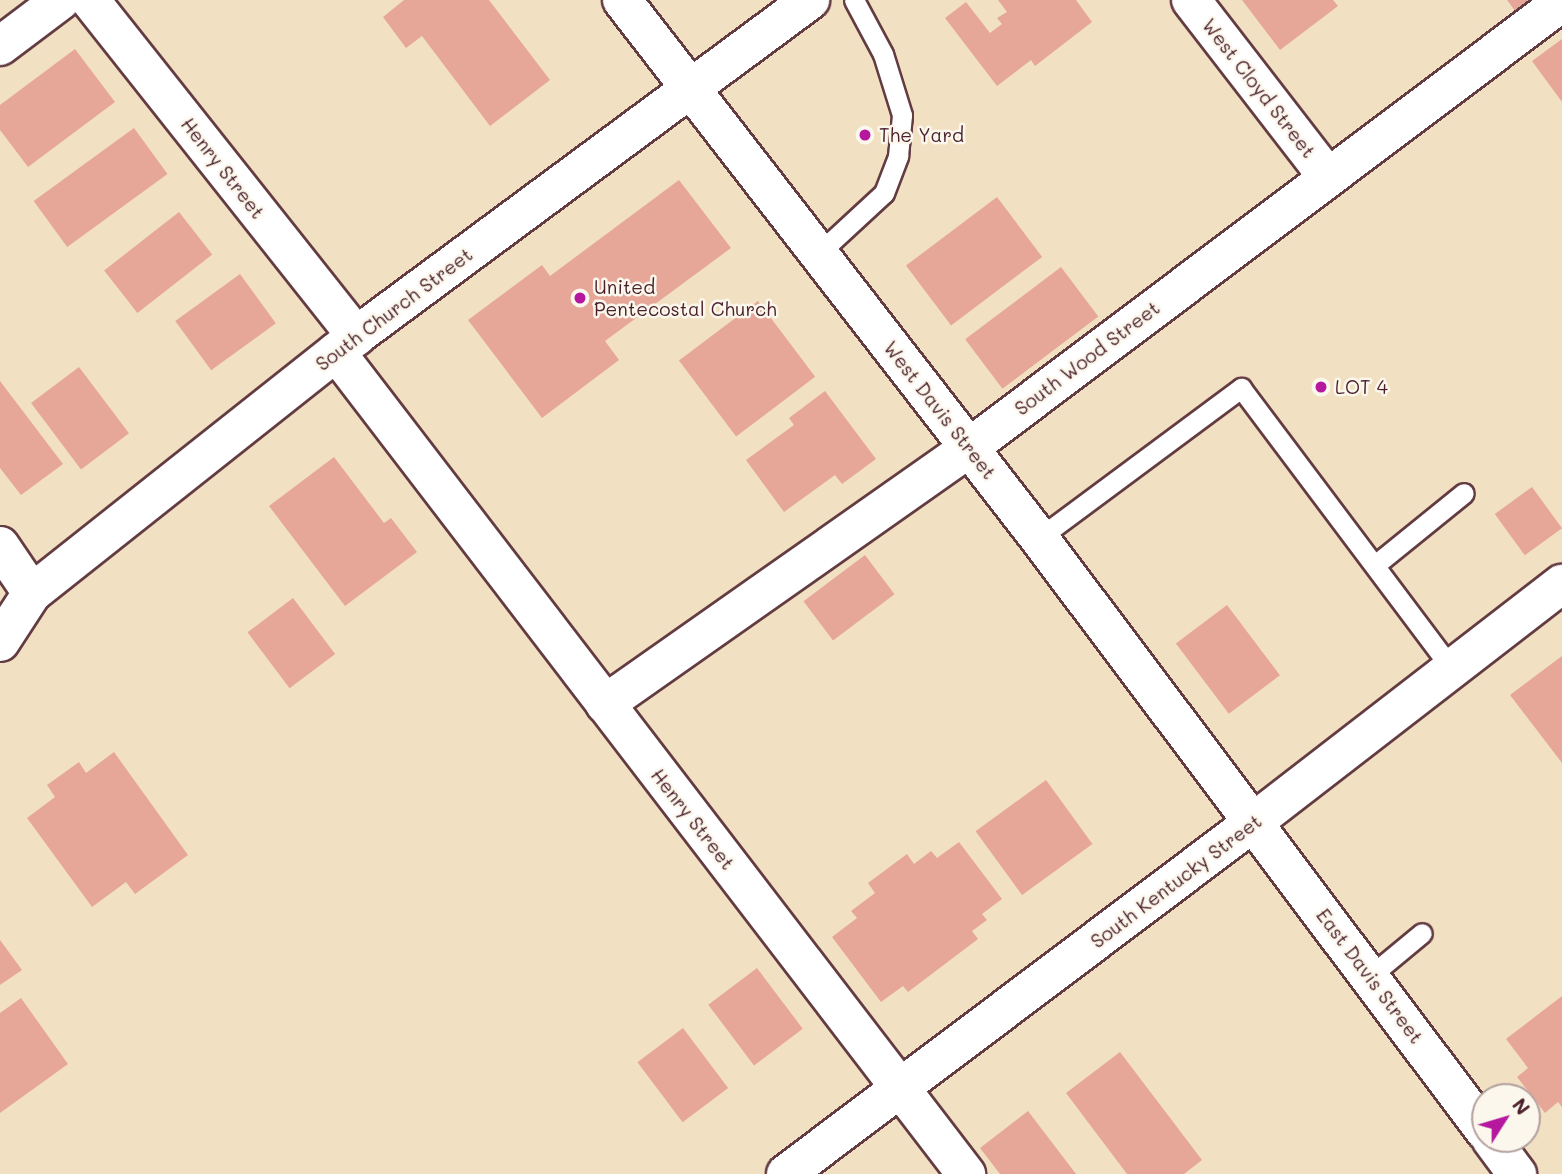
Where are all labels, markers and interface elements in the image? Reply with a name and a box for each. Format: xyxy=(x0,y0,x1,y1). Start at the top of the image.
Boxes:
street label: West Cloyd Street xyxy=(1198,14,1320,162)
street label: Henry Street xyxy=(177,113,269,223)
place label: The Yard xyxy=(879,124,964,146)
marker: The Yard xyxy=(857,127,873,143)
street label: South Church Street xyxy=(311,243,477,375)
place label: United Pentecostal Church xyxy=(594,276,777,320)
marker: United Pentecostal Church xyxy=(572,290,588,306)
street label: South Wood Street xyxy=(1010,296,1164,420)
street label: West Davis Street xyxy=(879,337,1001,483)
place label: LOT 4 xyxy=(1335,376,1388,398)
marker: LOT 4 xyxy=(1313,379,1329,395)
street label: Henry Street xyxy=(647,764,739,874)
street label: South Kentucky Street xyxy=(1086,809,1266,953)
street label: East Davis Street xyxy=(1312,904,1428,1048)
north arrow xyxy=(1471,1083,1541,1153)
text: N xyxy=(1507,1093,1536,1120)

